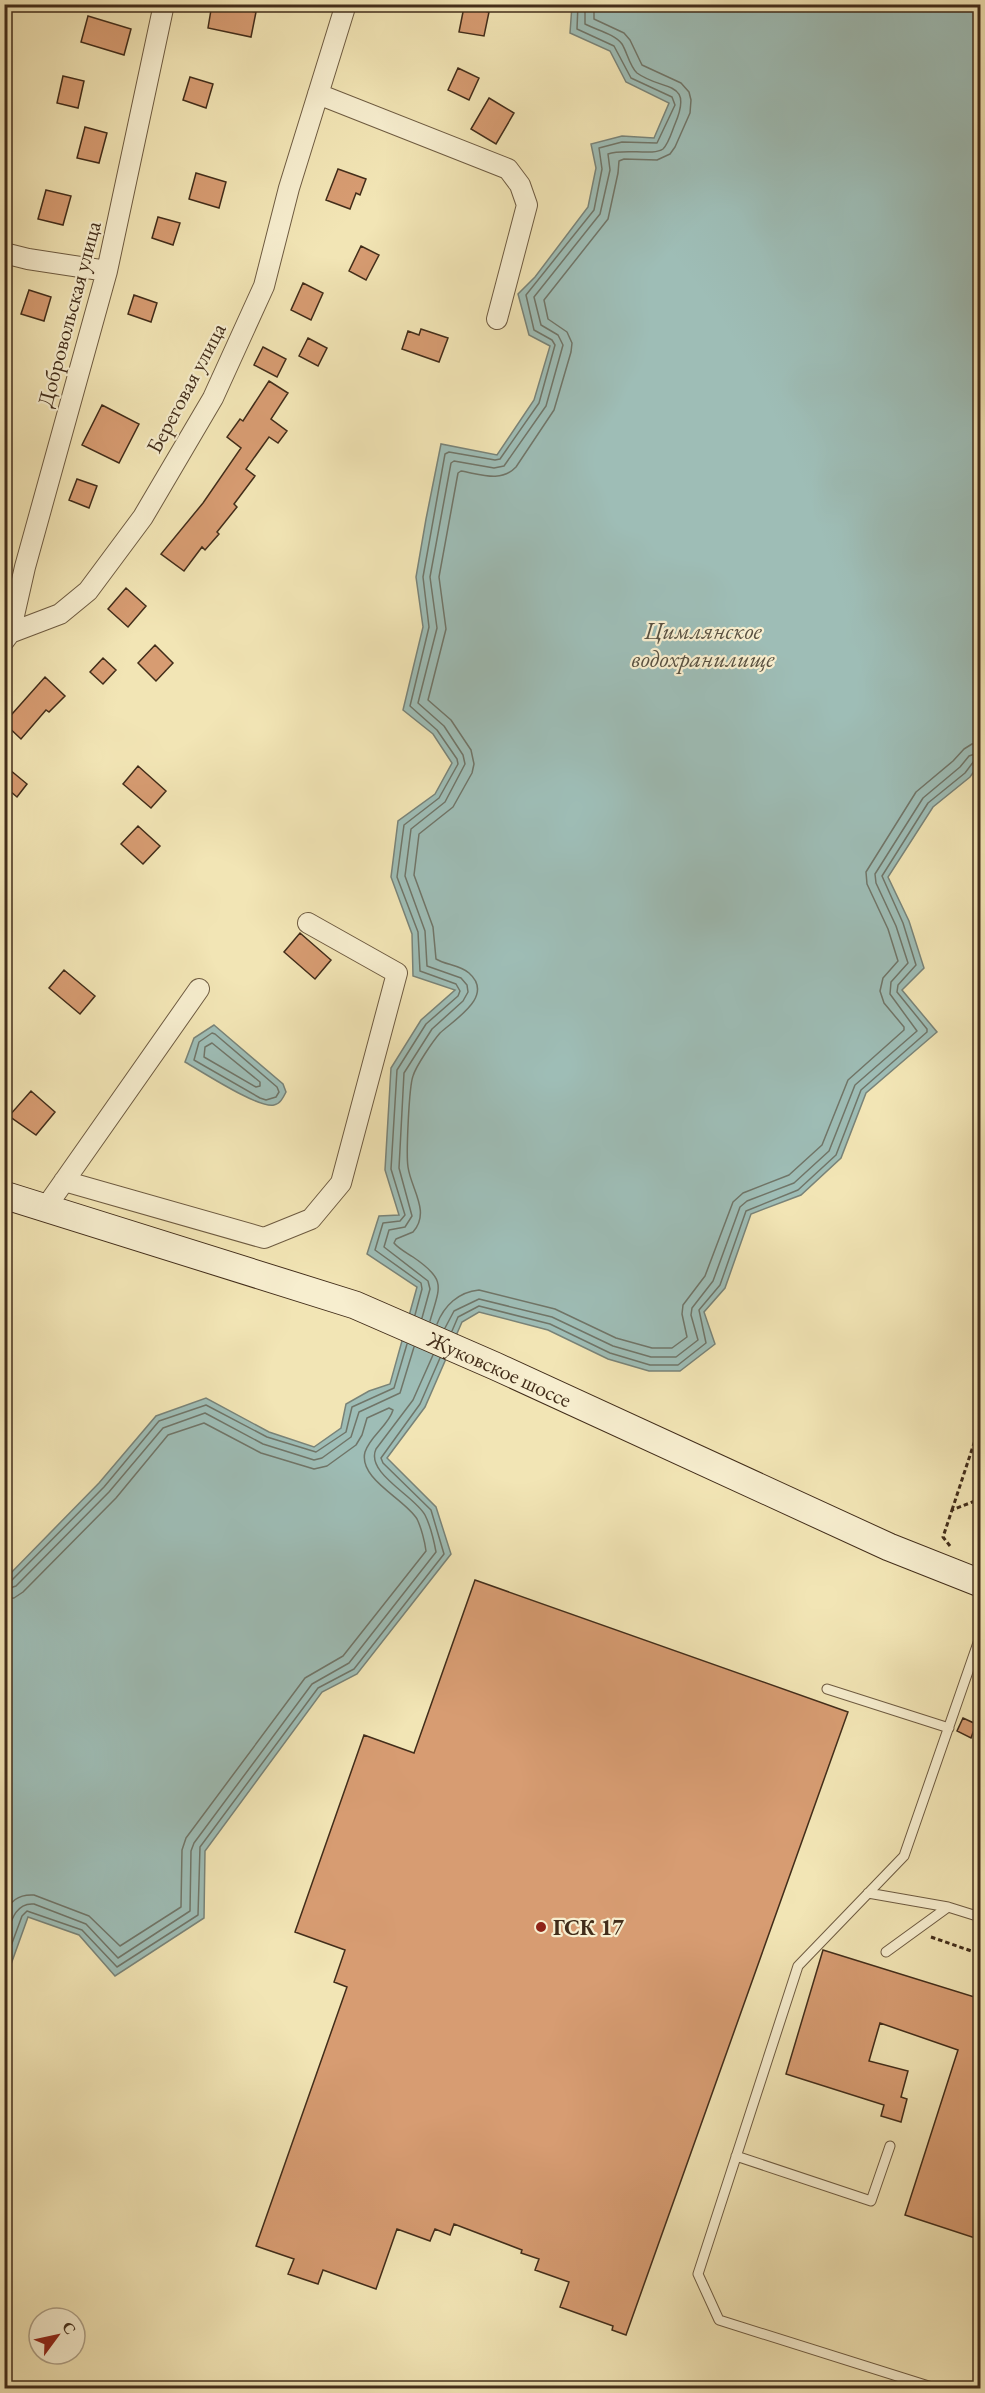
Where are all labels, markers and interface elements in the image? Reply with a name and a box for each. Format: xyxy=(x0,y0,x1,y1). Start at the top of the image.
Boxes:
street label: Добровольская улица xyxy=(30,218,108,410)
street label: Береговая улица xyxy=(139,317,233,458)
water label: Цимлянское водохранилище xyxy=(632,615,775,674)
street label: Жуковское шоссе xyxy=(422,1324,577,1414)
place label: ГСК 17 xyxy=(553,1913,624,1942)
marker: ГСК 17 xyxy=(534,1920,548,1934)
north arrow xyxy=(27,2306,87,2366)
text: С xyxy=(57,2318,81,2339)

